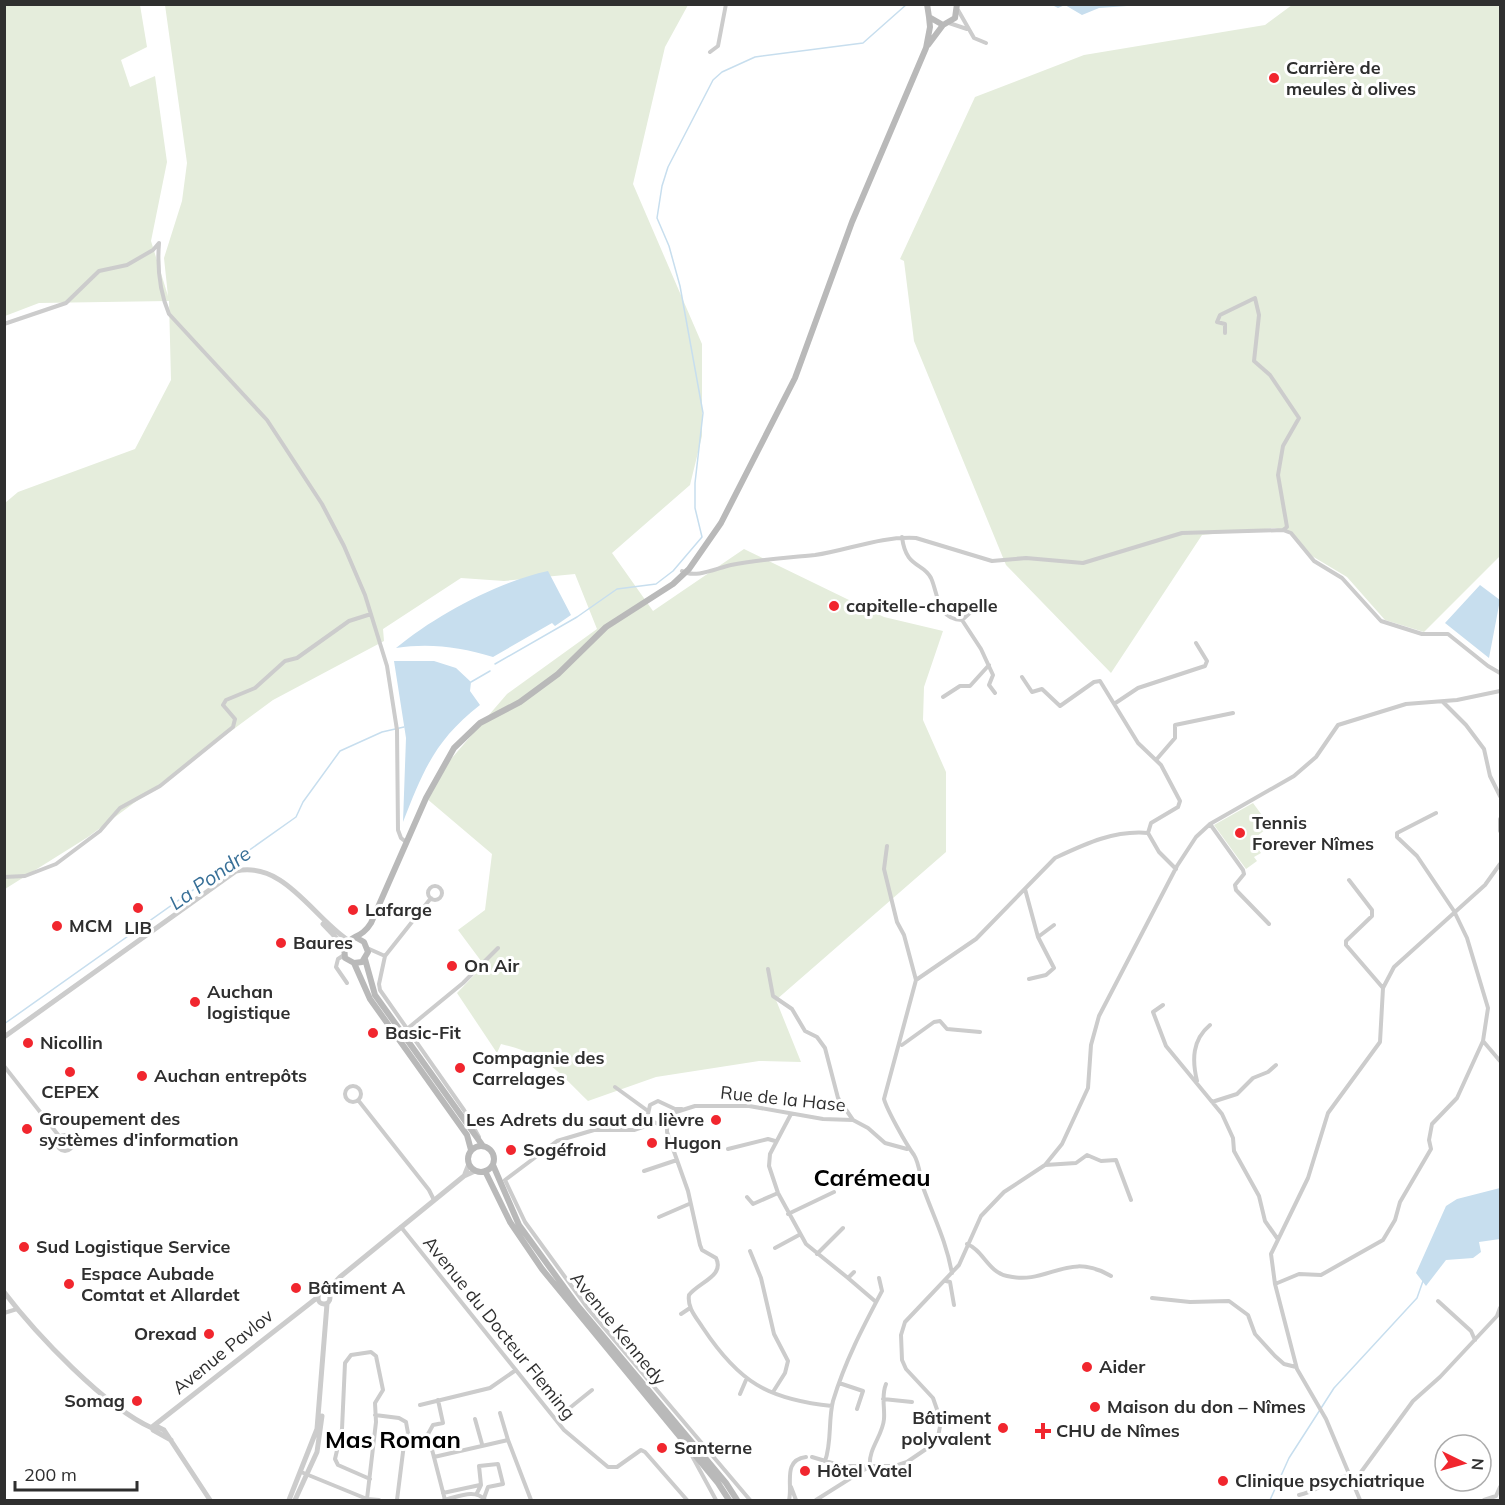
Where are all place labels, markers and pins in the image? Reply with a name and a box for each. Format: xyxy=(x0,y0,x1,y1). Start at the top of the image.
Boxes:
place label: Carrière de meules à olives xyxy=(1286,56,1416,100)
marker: Carrière de meules à olives xyxy=(1267,71,1281,85)
place label: capitelle-chapelle xyxy=(846,594,998,617)
marker: capitelle-chapelle xyxy=(827,599,841,613)
place label: Tennis Forever Nîmes xyxy=(1252,811,1374,855)
marker: Tennis Forever Nîmes xyxy=(1233,826,1247,840)
place label: Lafarge xyxy=(365,898,432,921)
marker: LIB xyxy=(131,901,145,915)
marker: Lafarge xyxy=(346,903,360,917)
place label: MCM xyxy=(69,914,113,937)
place label: LIB xyxy=(124,916,152,939)
marker: MCM xyxy=(50,919,64,933)
place label: Baures xyxy=(293,931,353,954)
marker: Baures xyxy=(274,936,288,950)
place label: On Air xyxy=(464,954,520,977)
marker: On Air xyxy=(445,959,459,973)
place label: Auchan logistique xyxy=(207,980,291,1024)
marker: Auchan logistique xyxy=(188,995,202,1009)
place label: Basic-Fit xyxy=(385,1021,461,1044)
marker: Basic-Fit xyxy=(366,1026,380,1040)
place label: Nicollin xyxy=(40,1031,103,1054)
marker: Nicollin xyxy=(21,1036,35,1050)
place label: Compagnie des Carrelages xyxy=(472,1046,604,1090)
marker: Compagnie des Carrelages xyxy=(453,1061,467,1075)
place label: Auchan entrepôts xyxy=(154,1064,307,1087)
marker: CEPEX xyxy=(63,1065,77,1079)
marker: Auchan entrepôts xyxy=(135,1069,149,1083)
place label: CEPEX xyxy=(41,1080,100,1103)
place label: Groupement des systèmes d'information xyxy=(39,1107,239,1151)
place label: Les Adrets du saut du lièvre xyxy=(466,1108,704,1131)
marker: Les Adrets du saut du lièvre xyxy=(709,1113,723,1127)
marker: Groupement des systèmes d'information xyxy=(20,1122,34,1136)
place label: Hugon xyxy=(664,1131,721,1154)
marker: Hugon xyxy=(645,1136,659,1150)
place label: Sogéfroid xyxy=(523,1138,606,1161)
marker: Sogéfroid xyxy=(504,1143,518,1157)
place label: Sud Logistique Service xyxy=(36,1235,231,1258)
marker: Sud Logistique Service xyxy=(17,1240,31,1254)
place label: Espace Aubade Comtat et Allardet xyxy=(81,1262,240,1306)
place label: Bâtiment A xyxy=(308,1276,406,1299)
marker: Espace Aubade Comtat et Allardet xyxy=(62,1277,76,1291)
marker: Bâtiment A xyxy=(289,1281,303,1295)
place label: Orexad xyxy=(134,1322,197,1345)
marker: Orexad xyxy=(202,1327,216,1341)
place label: Aider xyxy=(1099,1355,1146,1378)
marker: Aider xyxy=(1080,1360,1094,1374)
place label: Somag xyxy=(64,1389,125,1412)
marker: Somag xyxy=(130,1394,144,1408)
place label: Maison du don – Nîmes xyxy=(1107,1395,1306,1418)
marker: Maison du don – Nîmes xyxy=(1088,1400,1102,1414)
place label: Bâtiment polyvalent xyxy=(901,1406,991,1450)
place label: CHU de Nîmes xyxy=(1056,1419,1180,1442)
marker: Bâtiment polyvalent xyxy=(996,1421,1010,1435)
marker: CHU de Nîmes xyxy=(1034,1422,1052,1440)
place label: Santerne xyxy=(674,1436,752,1459)
marker: Santerne xyxy=(655,1441,669,1455)
place label: Hôtel Vatel xyxy=(817,1459,912,1482)
marker: Hôtel Vatel xyxy=(798,1464,812,1478)
place label: Clinique psychiatrique xyxy=(1235,1469,1425,1492)
marker: Clinique psychiatrique xyxy=(1216,1474,1230,1488)

